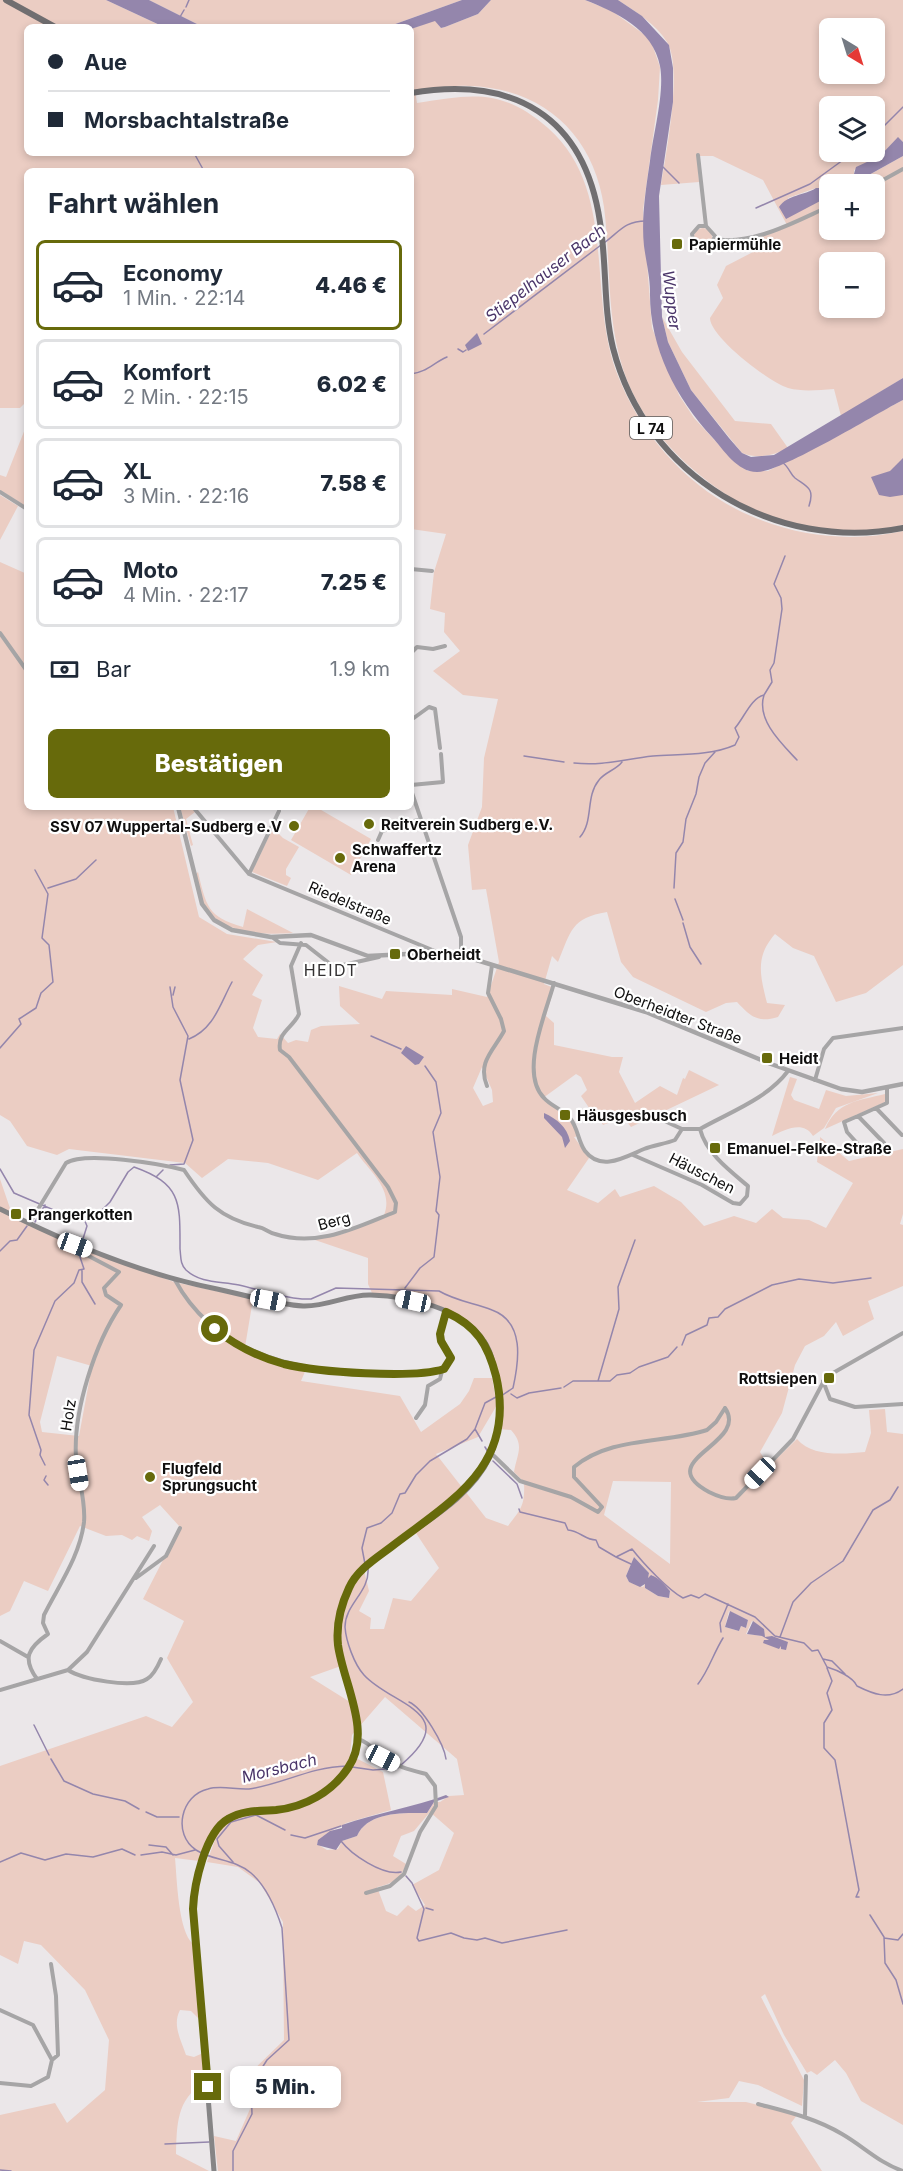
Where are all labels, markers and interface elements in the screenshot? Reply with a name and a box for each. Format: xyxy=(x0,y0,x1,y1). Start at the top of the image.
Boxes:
north arrow xyxy=(819,18,885,84)
map controls xyxy=(819,18,885,318)
text: Aue xyxy=(84,49,127,75)
button: layers xyxy=(819,96,885,162)
text: Morsbachtalstraße xyxy=(84,107,289,133)
button: + xyxy=(819,174,885,240)
text: Fahrt wählen xyxy=(48,187,219,220)
water label: Stiepelhauser Bach xyxy=(481,220,609,326)
place label: Papiermühle xyxy=(689,235,781,254)
marker: Papiermühle xyxy=(670,237,684,251)
button: − xyxy=(819,252,885,318)
icon: car xyxy=(51,258,105,312)
text: Economy xyxy=(123,260,223,286)
water label: Wupper xyxy=(658,269,686,332)
text: 4.46 € xyxy=(315,272,387,298)
text: 1 Min. · 22:14 xyxy=(123,286,245,310)
icon: car xyxy=(51,357,105,411)
text: Komfort xyxy=(123,359,211,385)
text: 6.02 € xyxy=(317,371,387,397)
text: 2 Min. · 22:15 xyxy=(123,385,249,409)
road number: L 74 xyxy=(630,417,672,439)
icon: car xyxy=(51,456,105,510)
text: XL xyxy=(123,458,152,484)
text: 7.58 € xyxy=(320,470,387,496)
text: 3 Min. · 22:16 xyxy=(123,484,249,508)
icon: car xyxy=(51,555,105,609)
text: Moto xyxy=(123,557,178,583)
text: 7.25 € xyxy=(321,569,387,595)
text: 4 Min. · 22:17 xyxy=(123,583,249,607)
icon: cash xyxy=(48,653,81,686)
text: Bar xyxy=(96,656,131,682)
text: 1.9 km xyxy=(330,657,390,681)
button: Bestätigen xyxy=(48,729,390,798)
place label: Reitverein Sudberg e.V. xyxy=(381,815,553,834)
place label: SSV 07 Wuppertal-Sudberg e.V xyxy=(50,817,282,836)
marker: Reitverein Sudberg e.V. xyxy=(362,817,376,831)
marker: SSV 07 Wuppertal-Sudberg e.V xyxy=(287,819,301,833)
place label: Schwaffertz Arena xyxy=(352,840,442,876)
marker: Schwaffertz Arena xyxy=(333,851,347,865)
street label: Riedelstraße xyxy=(306,877,394,929)
place label: Oberheidt xyxy=(407,945,481,964)
marker: Oberheidt xyxy=(388,947,402,961)
district label: HEIDT xyxy=(304,960,358,980)
street label: Oberheidter Straße xyxy=(611,982,745,1048)
place label: Heidt xyxy=(779,1049,819,1068)
marker: Heidt xyxy=(760,1051,774,1065)
place label: Häusgesbusch xyxy=(577,1106,687,1125)
marker: Häusgesbusch xyxy=(558,1108,572,1122)
place label: Emanuel-Felke-Straße xyxy=(727,1139,892,1158)
marker: Emanuel-Felke-Straße xyxy=(708,1141,722,1155)
street label: Häuschen xyxy=(666,1148,738,1198)
place label: Prangerkotten xyxy=(28,1205,133,1224)
marker: Prangerkotten xyxy=(9,1207,23,1221)
street label: Berg xyxy=(316,1208,352,1234)
car xyxy=(55,1230,95,1260)
car xyxy=(249,1288,287,1312)
car xyxy=(394,1288,432,1314)
route start xyxy=(201,1315,228,1342)
place label: Rottsiepen xyxy=(739,1369,817,1388)
marker: Rottsiepen xyxy=(822,1371,836,1385)
street label: Holz xyxy=(56,1398,80,1432)
car xyxy=(66,1454,90,1492)
car xyxy=(741,1454,779,1492)
place label: Flugfeld Sprungsucht xyxy=(162,1459,257,1495)
marker: Flugfeld Sprungsucht xyxy=(143,1470,157,1484)
car xyxy=(363,1742,403,1774)
water label: Morsbach xyxy=(239,1749,319,1787)
callout: 5 Min. xyxy=(229,2066,340,2108)
route end xyxy=(194,2073,221,2100)
text: 5 Min. xyxy=(255,2075,316,2099)

